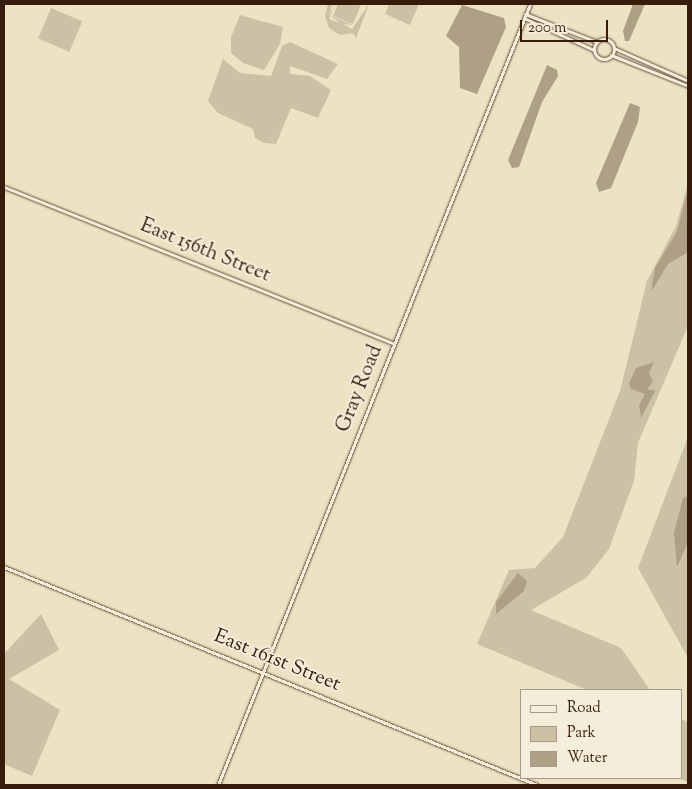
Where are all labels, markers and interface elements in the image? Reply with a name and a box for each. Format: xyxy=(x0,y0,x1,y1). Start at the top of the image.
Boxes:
scale bar xyxy=(522,10,610,42)
text: 200 m xyxy=(528,18,567,39)
street label: East 156th Street xyxy=(136,214,274,288)
street label: Gray Road xyxy=(332,342,388,436)
street label: East 161st Street xyxy=(210,625,344,697)
legend xyxy=(520,689,682,779)
text: Road xyxy=(567,698,601,719)
text: Park xyxy=(567,723,596,744)
text: Water xyxy=(567,748,607,769)

